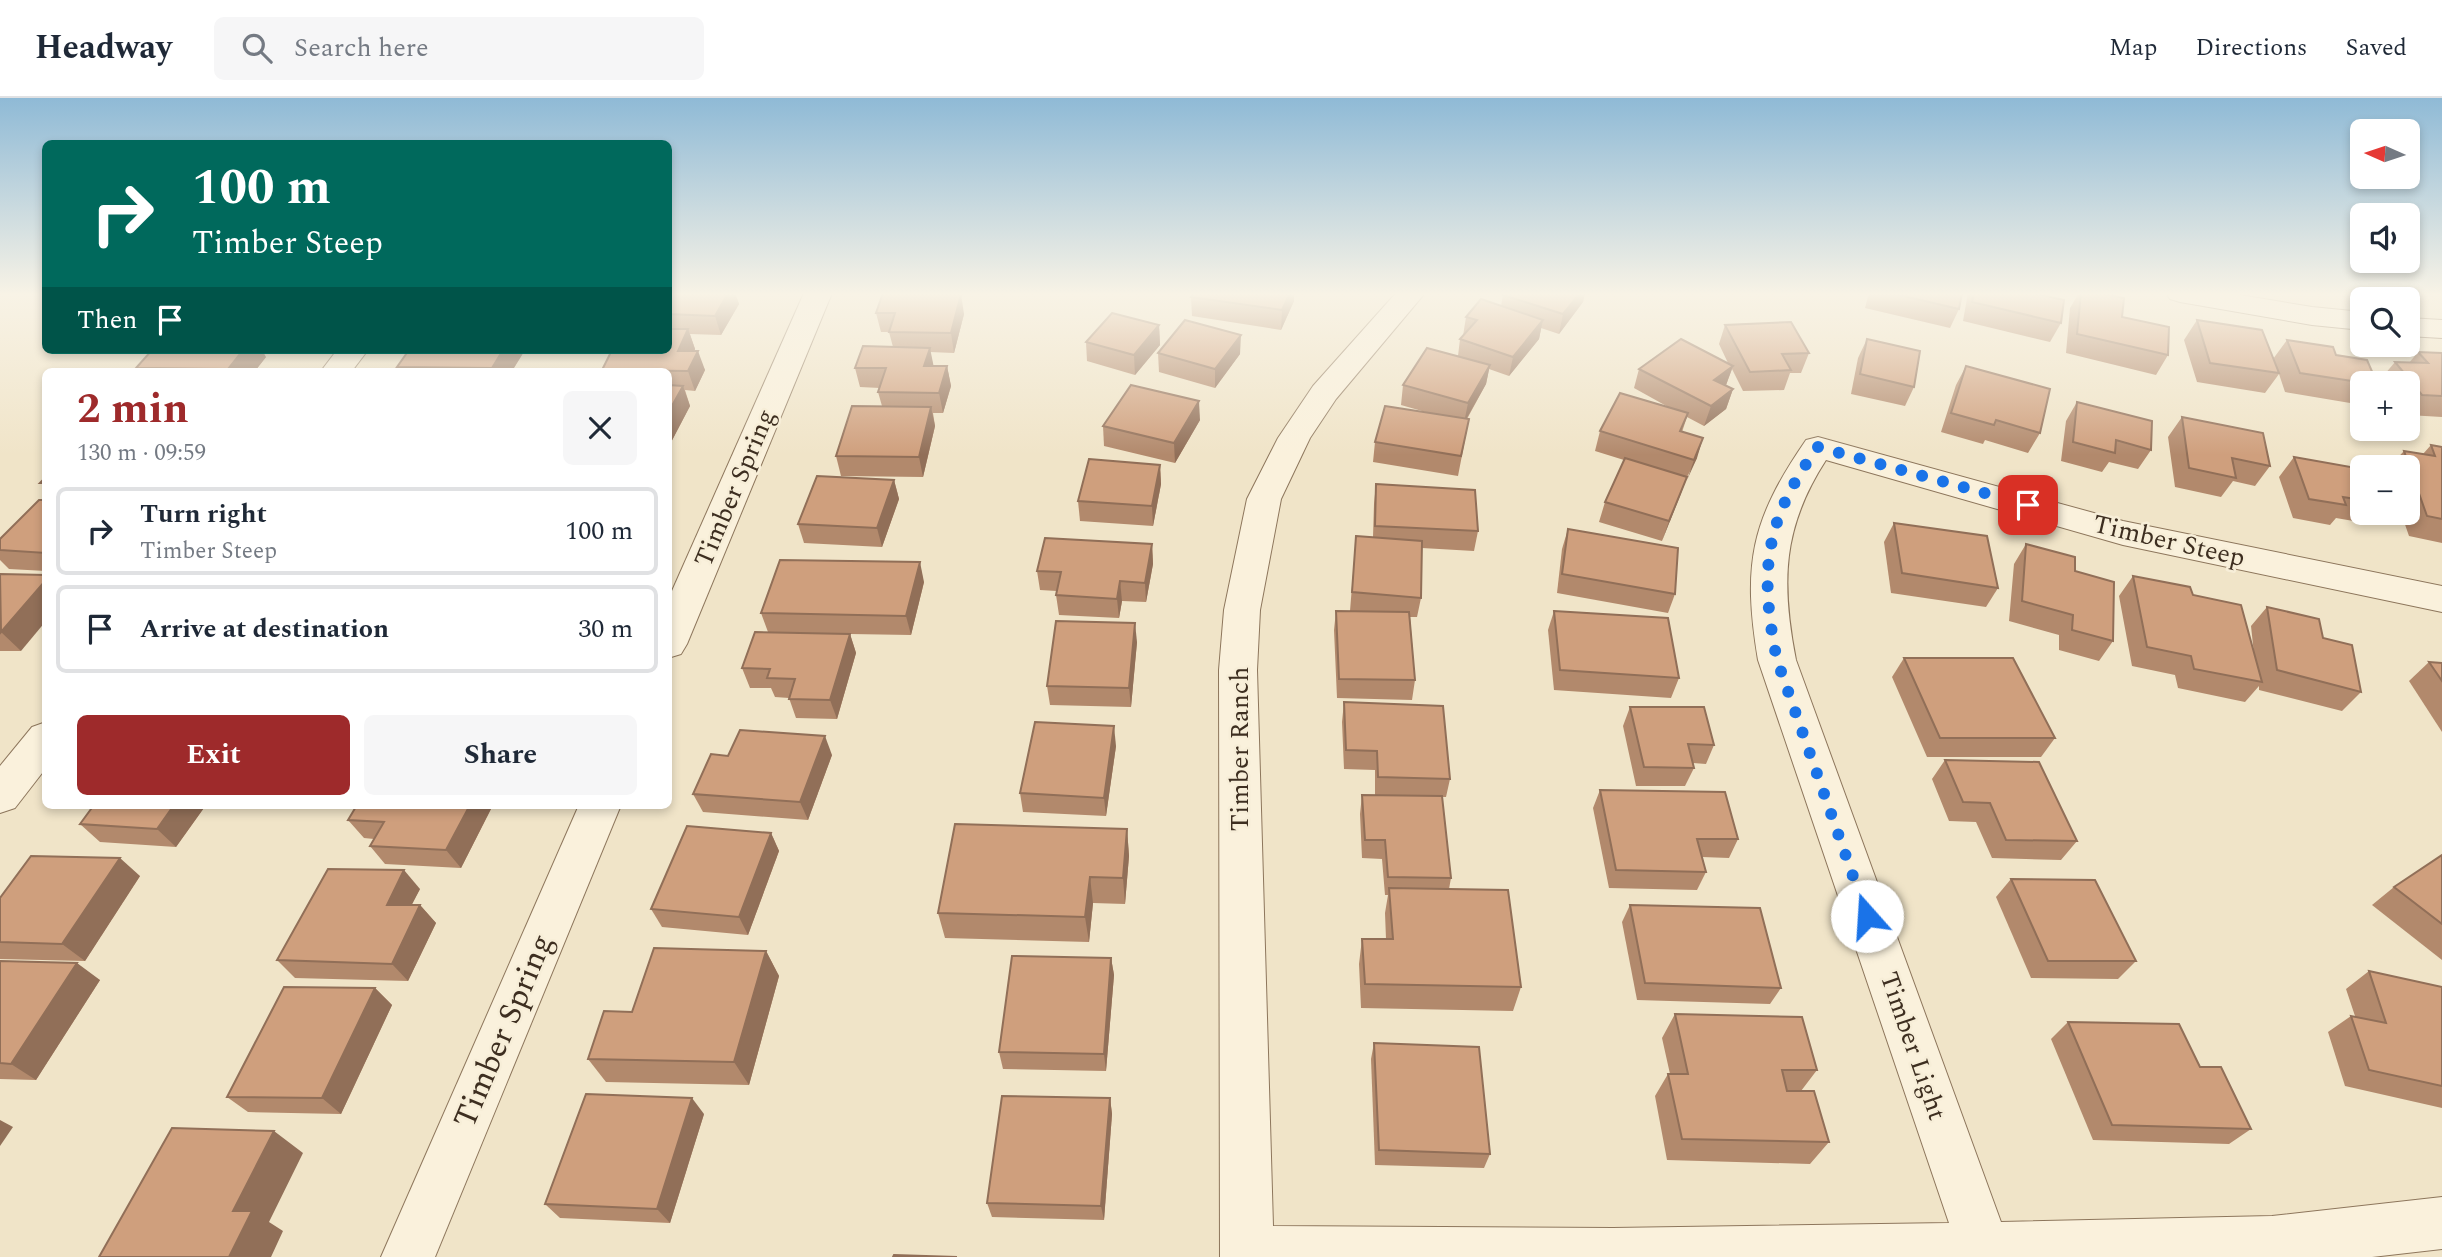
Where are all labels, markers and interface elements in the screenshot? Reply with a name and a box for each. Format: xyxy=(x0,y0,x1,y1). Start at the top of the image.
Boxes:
search box xyxy=(214,17,704,80)
text: Headway xyxy=(35,23,172,73)
text: Search here xyxy=(294,28,429,68)
icon: search xyxy=(238,29,276,67)
text: Map xyxy=(2109,30,2157,66)
text: Directions xyxy=(2195,30,2307,66)
text: Saved xyxy=(2345,30,2407,66)
north arrow xyxy=(2350,119,2420,189)
map controls xyxy=(2350,119,2420,525)
text: 100 m xyxy=(192,151,331,226)
icon: right xyxy=(77,168,168,259)
button: sound xyxy=(2350,203,2420,273)
text: Timber Steep xyxy=(192,219,383,268)
button: search xyxy=(2350,287,2420,357)
text: Then xyxy=(77,300,137,340)
icon: arrive xyxy=(151,301,189,339)
button: + xyxy=(2350,371,2420,441)
text: 2 min xyxy=(77,378,189,441)
button: close xyxy=(563,391,637,465)
street label: Timber Spring xyxy=(684,403,786,573)
text: 130 m · 09:59 xyxy=(77,436,206,471)
button: − xyxy=(2350,455,2420,525)
pin xyxy=(1998,475,2058,535)
icon: arrive xyxy=(2009,486,2047,524)
text: Turn right xyxy=(140,494,267,534)
street label: Timber Steep xyxy=(2089,504,2249,578)
text: 100 m xyxy=(565,511,633,551)
icon: right xyxy=(81,512,119,550)
text: Timber Steep xyxy=(140,534,277,569)
text: Arrive at destination xyxy=(140,609,389,649)
text: 30 m xyxy=(578,609,633,649)
icon: arrive xyxy=(81,610,119,648)
street label: Timber Ranch xyxy=(1220,667,1260,831)
button: Exit xyxy=(77,715,350,795)
button: Share xyxy=(364,715,637,795)
position arrow xyxy=(1830,879,1904,953)
street label: Timber Spring xyxy=(441,926,567,1136)
street label: Timber Light xyxy=(1869,966,1957,1126)

